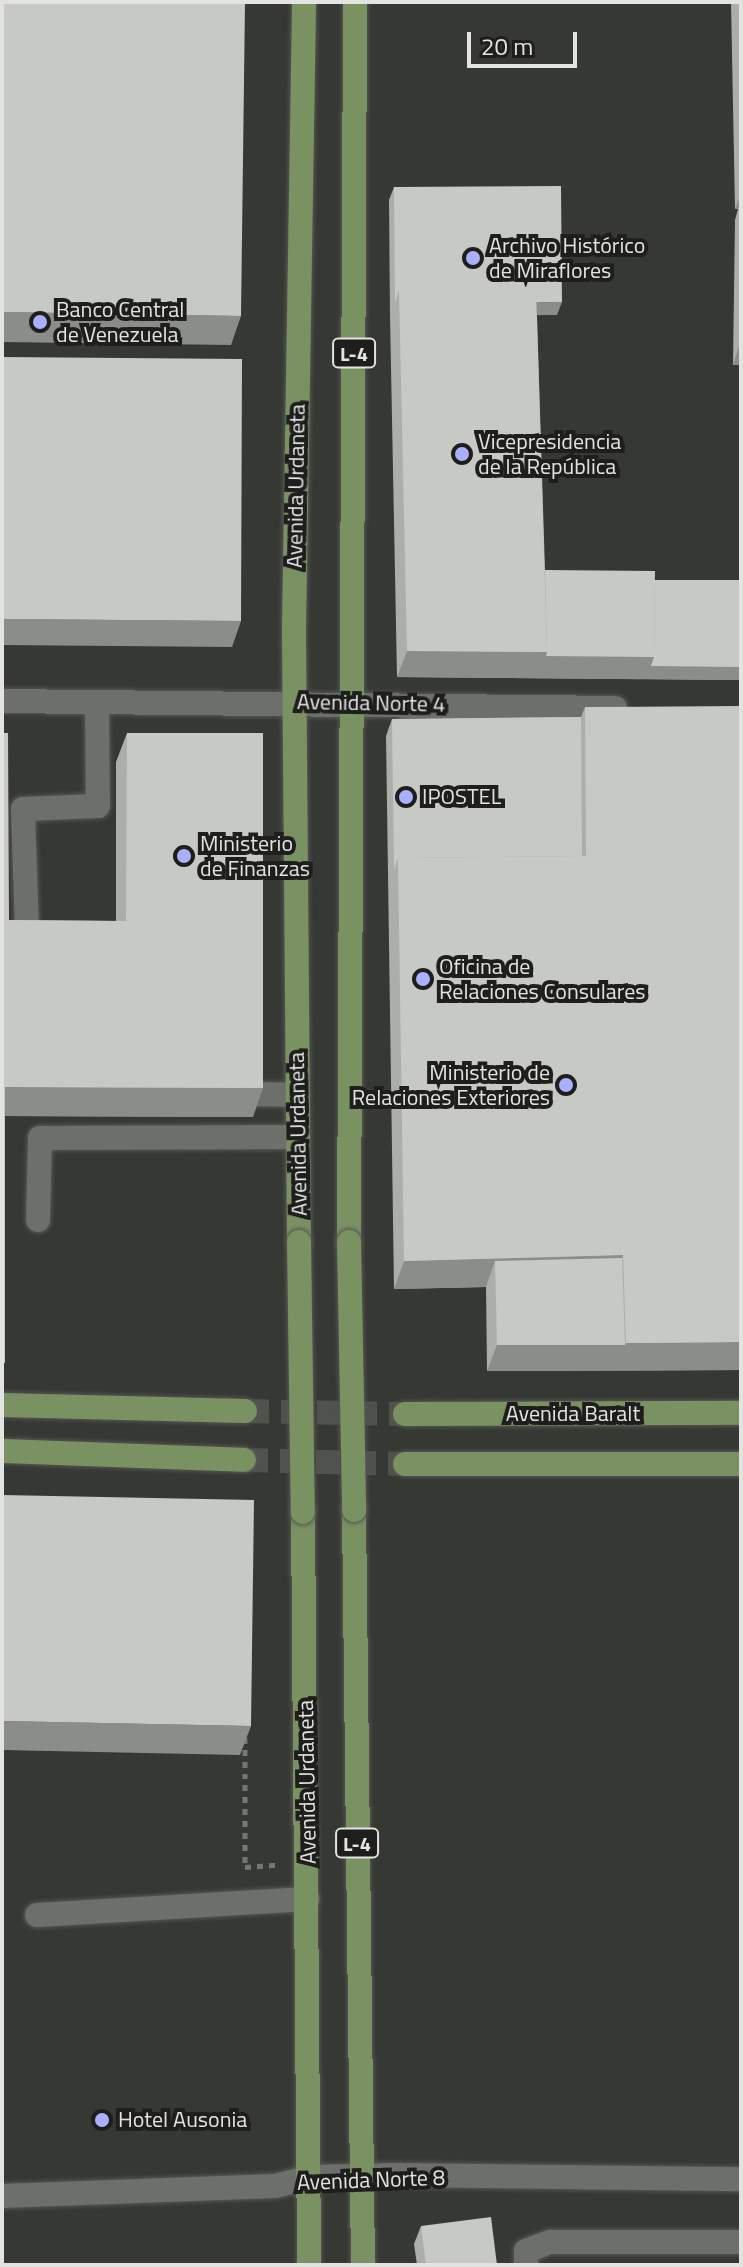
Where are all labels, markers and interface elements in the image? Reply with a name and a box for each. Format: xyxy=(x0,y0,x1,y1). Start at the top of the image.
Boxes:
scale bar xyxy=(471,16,581,66)
text: 20 m xyxy=(481,28,533,64)
place label: Archivo Histórico de Miraflores xyxy=(489,232,645,284)
marker: Archivo Histórico de Miraflores xyxy=(464,249,482,267)
place label: Banco Central de Venezuela xyxy=(56,296,184,348)
marker: Banco Central de Venezuela xyxy=(31,313,49,331)
road number: L-4 xyxy=(332,337,376,369)
street label: Avenida Urdaneta xyxy=(281,404,311,568)
place label: Vicepresidencia de la República xyxy=(478,428,621,480)
marker: Vicepresidencia de la República xyxy=(453,445,471,463)
street label: Avenida Norte 4 xyxy=(297,689,445,717)
place label: IPOSTEL xyxy=(422,784,501,810)
marker: IPOSTEL xyxy=(397,788,415,806)
place label: Ministerio de Finanzas xyxy=(200,830,310,882)
marker: Ministerio de Finanzas xyxy=(175,847,193,865)
place label: Oficina de Relaciones Consulares xyxy=(439,953,646,1004)
marker: Oficina de Relaciones Consulares xyxy=(414,970,432,988)
street label: Avenida Urdaneta xyxy=(283,1052,313,1216)
place label: Ministerio de Relaciones Exteriores xyxy=(352,1059,550,1110)
marker: Ministerio de Relaciones Exteriores xyxy=(557,1076,575,1094)
street label: Avenida Baralt xyxy=(506,1401,640,1427)
street label: Avenida Urdaneta xyxy=(292,1700,322,1864)
road number: L-4 xyxy=(335,1827,379,1859)
place label: Hotel Ausonia xyxy=(118,2107,247,2133)
marker: Hotel Ausonia xyxy=(93,2111,111,2129)
street label: Avenida Norte 8 xyxy=(296,2164,446,2196)

